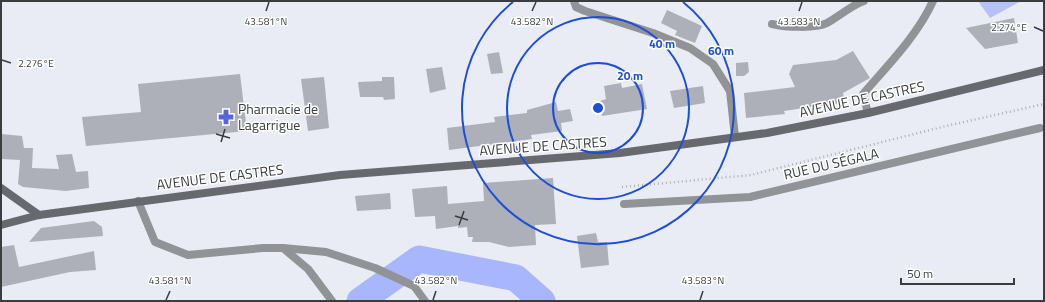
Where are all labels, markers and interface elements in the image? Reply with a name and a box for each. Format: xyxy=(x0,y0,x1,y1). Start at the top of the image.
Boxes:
text: 43.581°N xyxy=(245,14,287,29)
text: 43.582°N xyxy=(511,14,553,29)
text: 43.583°N xyxy=(778,14,820,29)
text: 2.274°E xyxy=(991,20,1027,35)
text: 40 m xyxy=(649,34,675,53)
text: 60 m xyxy=(708,41,734,60)
text: 2.276°E xyxy=(18,56,54,71)
text: 20 m xyxy=(617,66,643,85)
street label: AVENUE DE CASTRES xyxy=(797,75,927,122)
place label: Pharmacie de Lagarrigue xyxy=(238,98,318,135)
centre of rings xyxy=(591,101,605,115)
pharmacy icon: Pharmacie de Lagarrigue xyxy=(217,108,235,126)
street label: AVENUE DE CASTRES xyxy=(479,131,607,160)
street label: RUE DU SÉGALA xyxy=(781,142,881,185)
street label: AVENUE DE CASTRES xyxy=(155,158,285,195)
scale bar xyxy=(901,260,1014,286)
text: 50 m xyxy=(907,264,933,283)
text: 43.581°N xyxy=(149,273,191,288)
text: 43.582°N xyxy=(415,273,457,288)
text: 43.583°N xyxy=(682,273,724,288)

